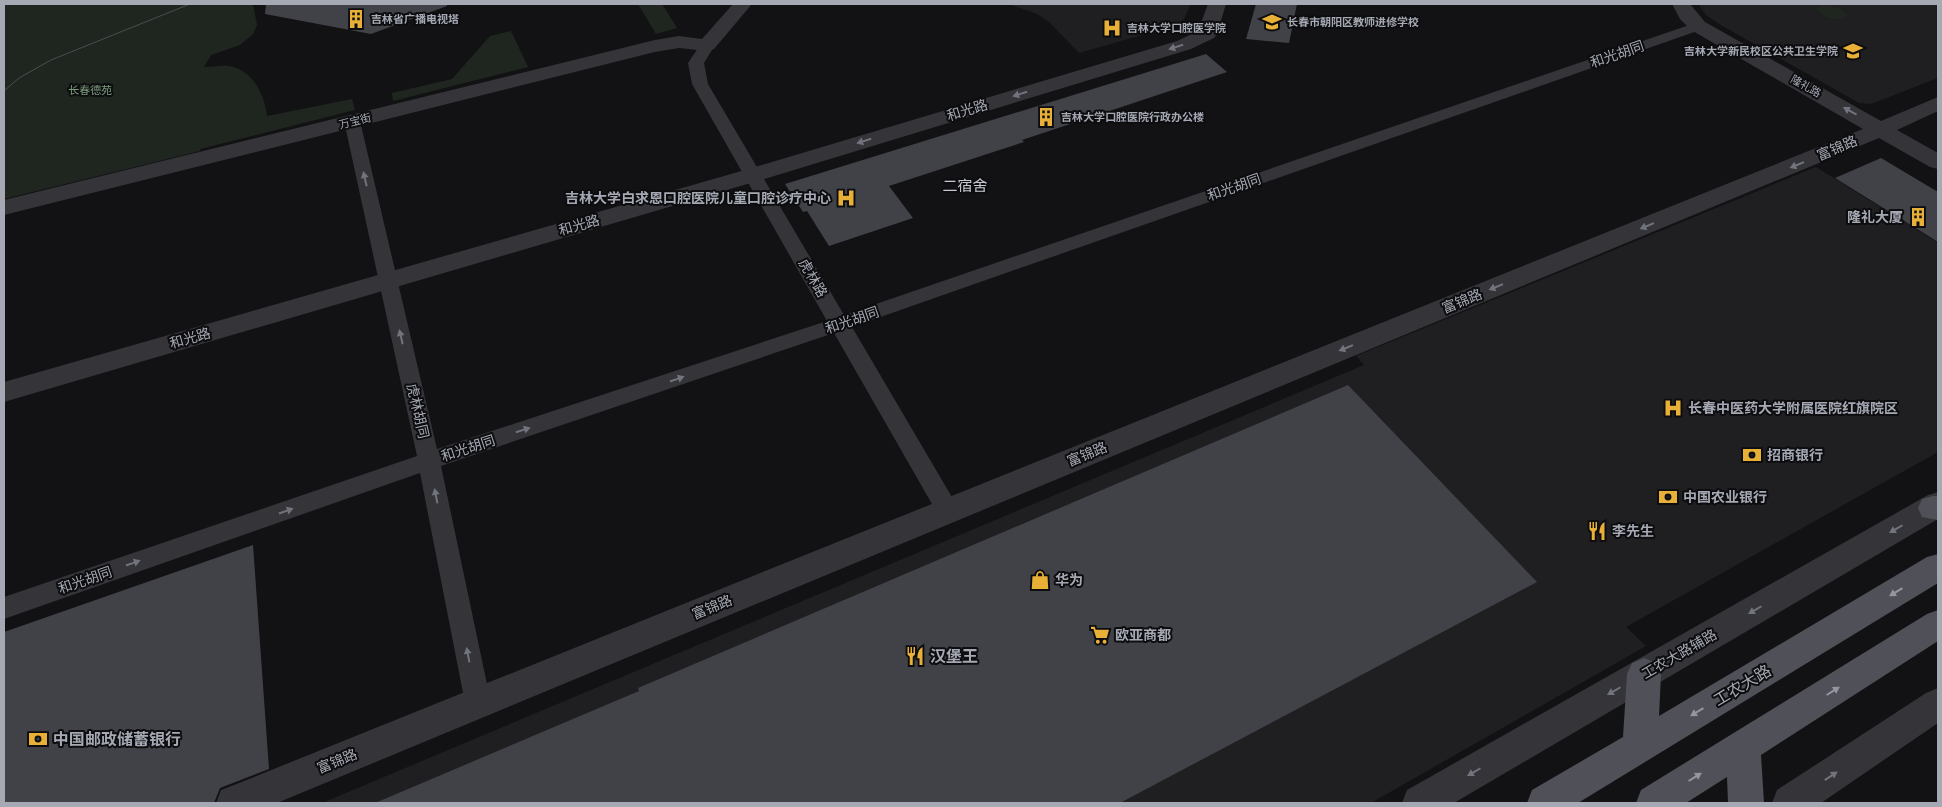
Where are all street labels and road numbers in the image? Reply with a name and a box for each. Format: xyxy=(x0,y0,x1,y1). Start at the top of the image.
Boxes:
street label: 和光胡同 xyxy=(1588,36,1646,72)
street label: 隆礼路 xyxy=(1788,72,1824,100)
street label: 和光路 xyxy=(944,95,990,125)
street label: 万宝街 xyxy=(337,110,373,132)
street label: 富锦路 xyxy=(1814,132,1860,164)
street label: 和光胡同 xyxy=(1205,169,1263,205)
street label: 和光路 xyxy=(556,211,602,239)
street label: 虎林路 xyxy=(795,255,831,301)
street label: 富锦路 xyxy=(1439,285,1485,317)
street label: 和光胡同 xyxy=(823,302,881,338)
street label: 和光路 xyxy=(167,324,213,352)
street label: 虎林胡同 xyxy=(403,382,433,440)
street label: 和光胡同 xyxy=(439,431,497,465)
street label: 富锦路 xyxy=(1064,438,1110,470)
street label: 和光胡同 xyxy=(56,562,114,598)
street label: 富锦路 xyxy=(689,591,735,623)
street label: 工农大路辅路 xyxy=(1638,625,1720,683)
street label: 工农大路 xyxy=(1709,660,1775,710)
street label: 富锦路 xyxy=(314,745,360,777)

